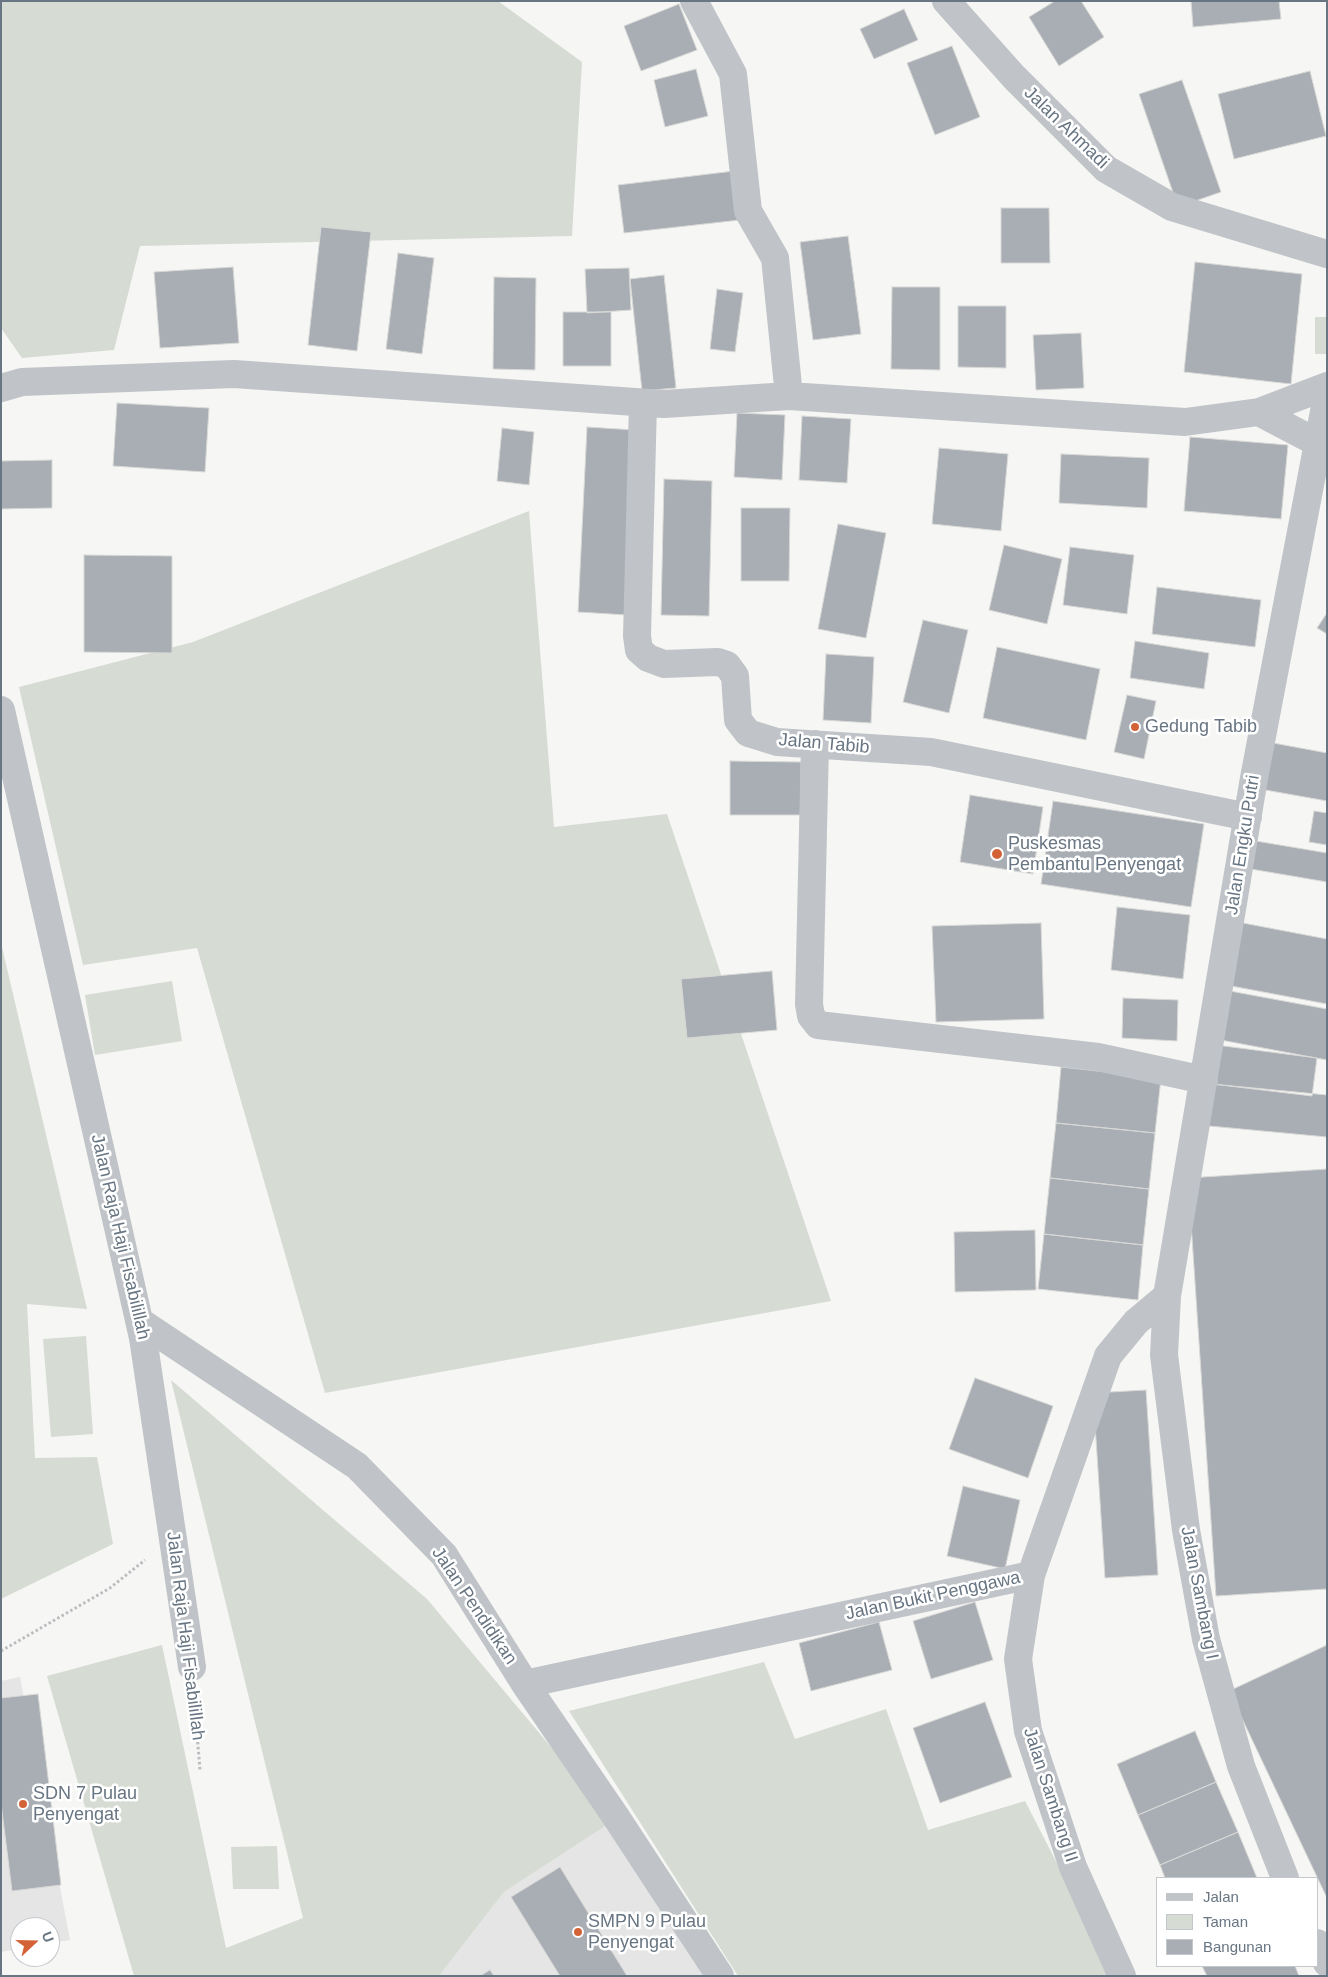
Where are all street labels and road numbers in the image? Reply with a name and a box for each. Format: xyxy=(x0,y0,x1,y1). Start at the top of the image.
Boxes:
street label: Jalan Ahmadi xyxy=(1019,82,1113,174)
street label: Jalan Tabib xyxy=(778,729,870,759)
street label: Jalan Engku Putri xyxy=(1221,774,1265,916)
street label: Jalan Raja Haji Fisabilillah xyxy=(86,1132,154,1342)
street label: Jalan Sambang I xyxy=(1176,1525,1222,1661)
street label: Jalan Raja Haji Fisabilillah xyxy=(161,1530,209,1742)
street label: Jalan Pendidikan xyxy=(427,1543,521,1669)
street label: Jalan Bukit Penggawa xyxy=(844,1567,1022,1625)
street label: Jalan Sambang II xyxy=(1018,1725,1082,1865)

